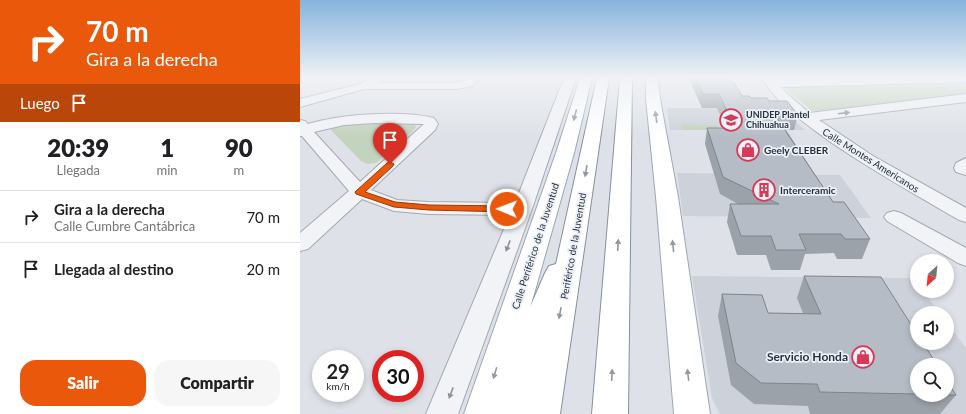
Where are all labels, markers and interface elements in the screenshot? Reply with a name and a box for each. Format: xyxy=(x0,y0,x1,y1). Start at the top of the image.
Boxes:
text: 70 m xyxy=(86,14,149,48)
icon: right xyxy=(20,16,72,68)
text: Gira a la derecha xyxy=(86,48,218,70)
icon: arrive xyxy=(68,92,90,114)
text: Luego xyxy=(20,94,60,112)
school or university icon: UNIDEP Plantel Chihuahua xyxy=(718,107,744,133)
place label: UNIDEP Plantel Chihuahua xyxy=(746,109,810,130)
one-way arrow xyxy=(572,110,578,122)
one-way arrow xyxy=(838,110,850,116)
one-way arrow xyxy=(653,111,659,123)
pin xyxy=(373,123,407,164)
street label: Calle Montes Americanos xyxy=(821,125,921,195)
icon: arrive xyxy=(379,129,401,151)
text: 20:39 xyxy=(47,133,109,162)
text: 1 xyxy=(160,133,174,162)
text: 90 xyxy=(225,133,253,162)
shop icon: Geely CLEBER xyxy=(735,137,761,163)
place label: Geely CLEBER xyxy=(764,144,829,156)
text: Llegada xyxy=(56,162,100,178)
text: min xyxy=(157,162,178,178)
text: m xyxy=(233,162,244,178)
one-way arrow xyxy=(583,165,589,177)
building icon: Interceramic xyxy=(751,177,777,203)
street label: Calle Periférico de la Juventud xyxy=(509,181,561,311)
place label: Interceramic xyxy=(780,184,836,196)
position arrow xyxy=(486,188,528,230)
street label: Periférico de la Juventud xyxy=(558,192,588,300)
text: Gira a la derecha xyxy=(54,200,165,218)
icon: right xyxy=(20,206,42,228)
text: 70 m xyxy=(246,208,280,226)
text: Calle Cumbre Cantábrica xyxy=(54,218,195,234)
one-way arrow xyxy=(615,239,622,251)
one-way arrow xyxy=(505,240,511,252)
one-way arrow xyxy=(669,240,676,252)
north arrow xyxy=(910,254,954,298)
map controls xyxy=(910,254,954,402)
icon: arrive xyxy=(20,258,42,280)
text: Llegada al destino xyxy=(54,260,174,278)
text: 20 m xyxy=(246,260,280,278)
button: sound xyxy=(910,306,954,350)
one-way arrow xyxy=(557,307,563,319)
shop icon: Servicio Honda xyxy=(850,344,876,370)
place label: Servicio Honda xyxy=(767,349,848,364)
speed limit sign: 30 xyxy=(372,350,424,402)
button: search xyxy=(910,358,954,402)
text: 29 xyxy=(326,359,350,383)
button: Salir xyxy=(20,360,146,406)
button: Compartir xyxy=(154,360,280,406)
one-way arrow xyxy=(492,367,498,379)
one-way arrow xyxy=(609,368,615,381)
one-way arrow xyxy=(684,369,691,381)
text: km/h xyxy=(326,380,350,392)
one-way arrow xyxy=(447,387,453,399)

